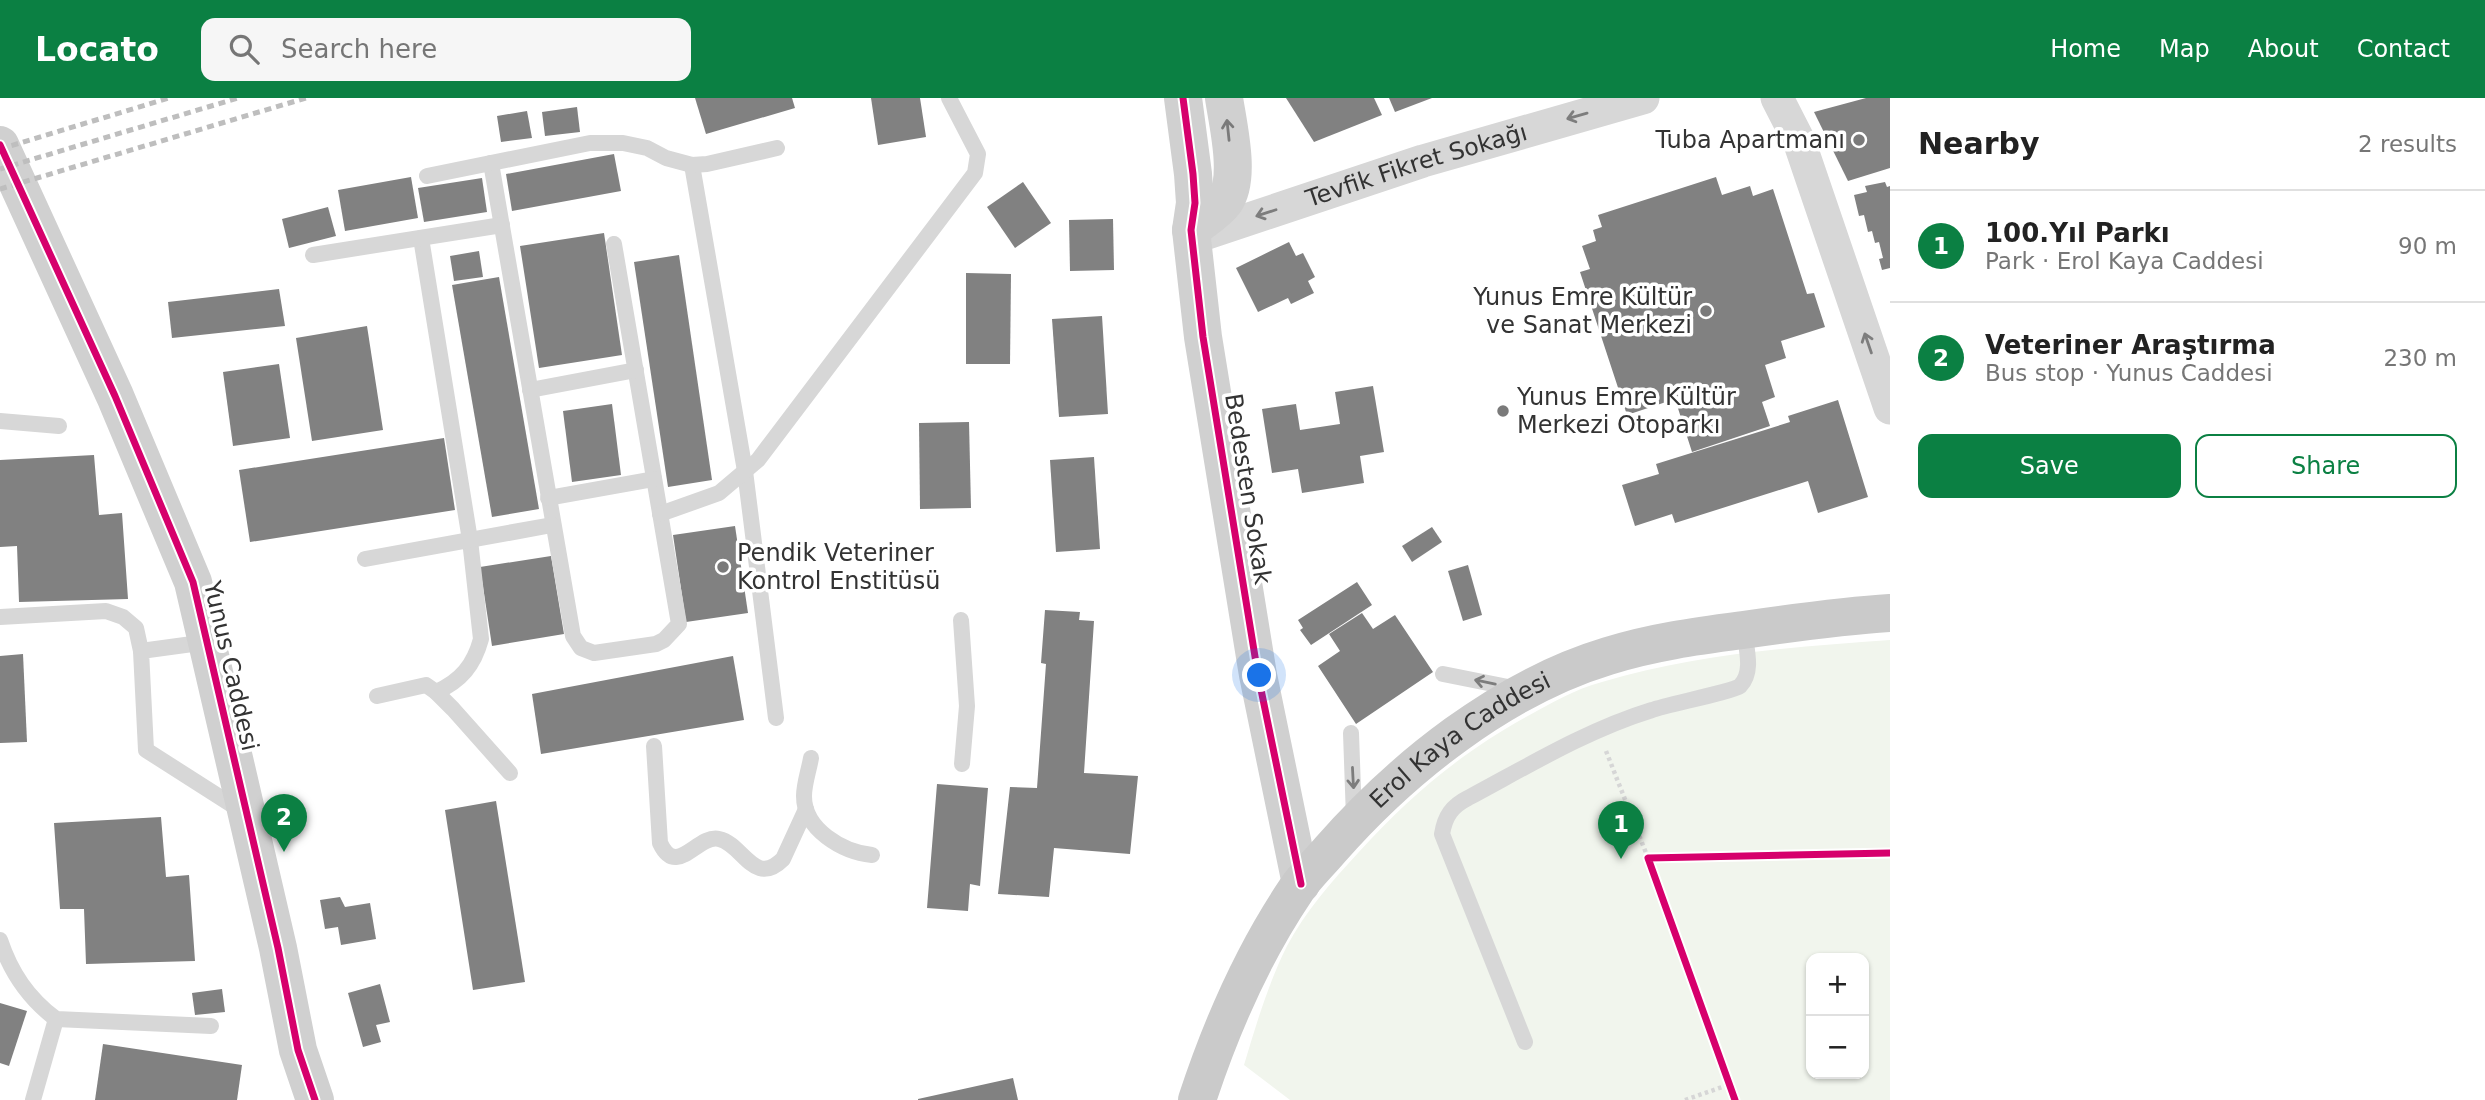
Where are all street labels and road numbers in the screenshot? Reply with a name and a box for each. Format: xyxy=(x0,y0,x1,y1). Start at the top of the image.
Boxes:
street label: Tevfik Fikret Sokağı xyxy=(1301,118,1530,213)
street label: Bedesten Sokak xyxy=(1219,392,1277,586)
street label: Yunus Caddesi xyxy=(198,577,264,754)
street label: Erol Kaya Caddesi xyxy=(1364,666,1555,814)

